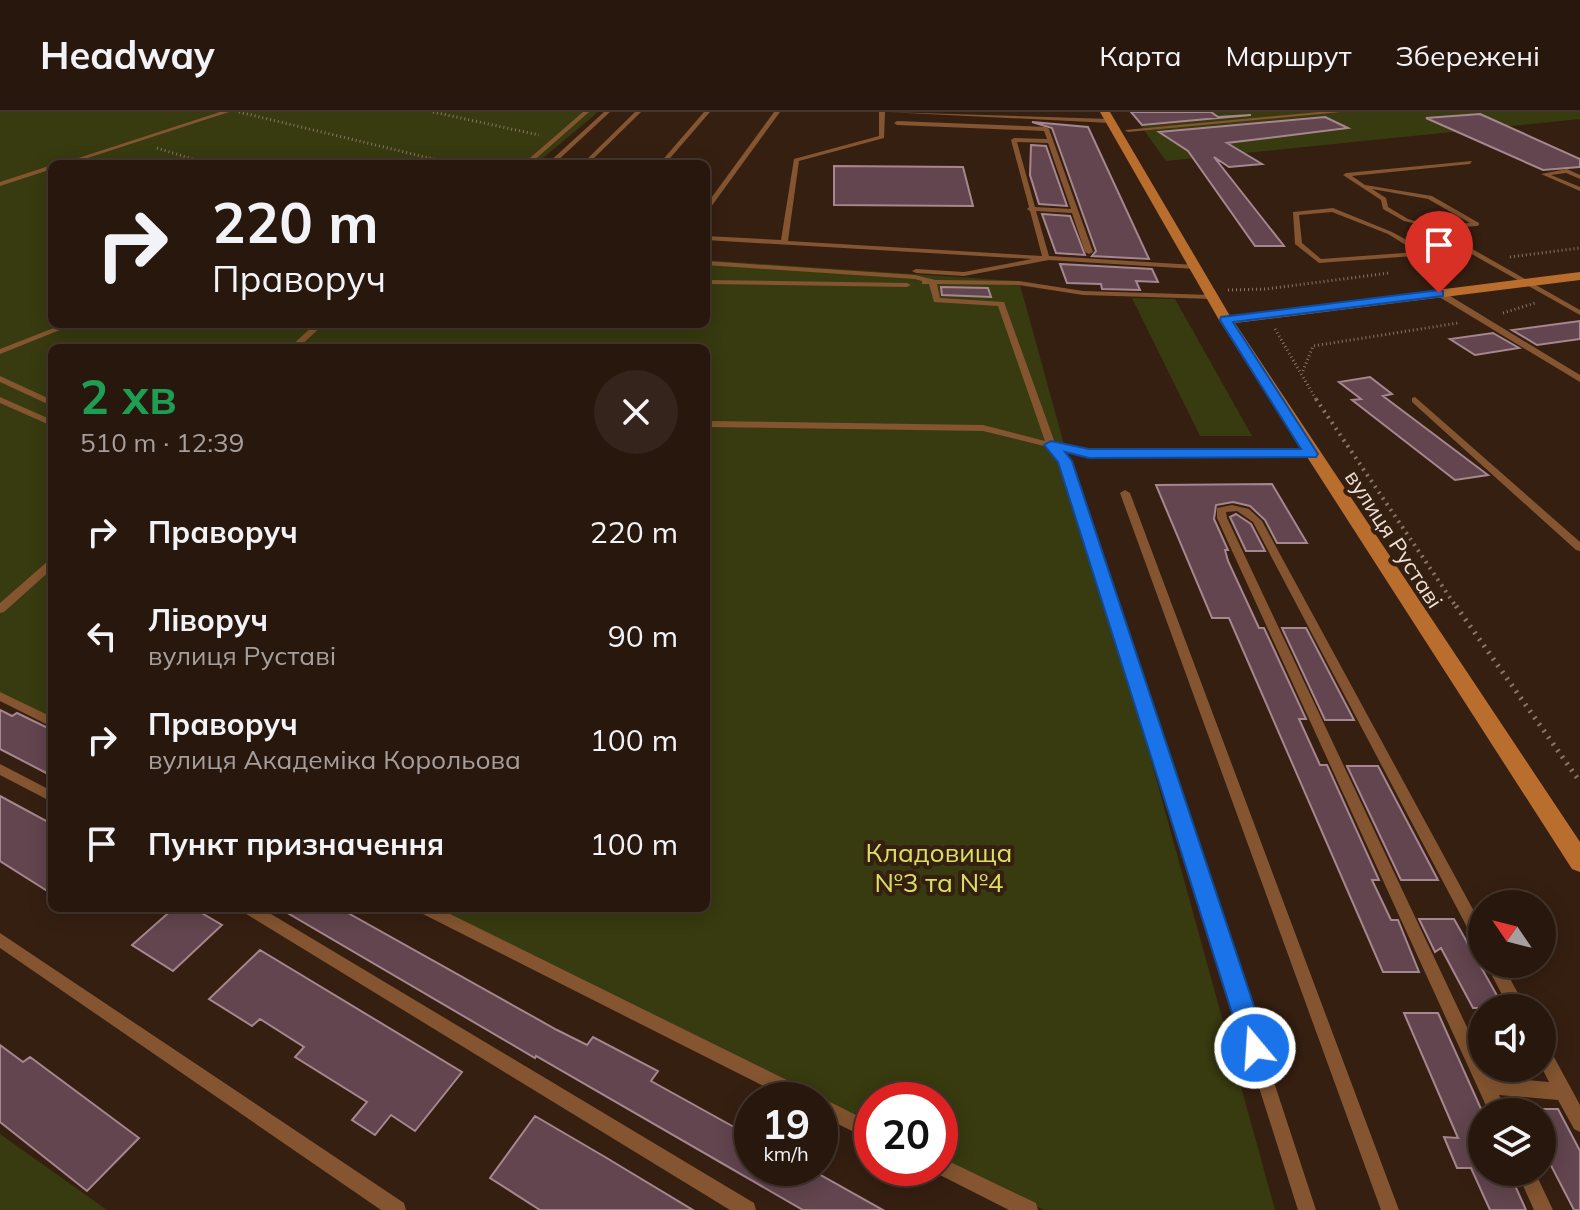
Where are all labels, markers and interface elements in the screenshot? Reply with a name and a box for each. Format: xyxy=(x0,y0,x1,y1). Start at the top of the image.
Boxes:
text: Headway xyxy=(40,31,215,79)
text: Карта xyxy=(1099,38,1182,73)
text: Маршрут xyxy=(1226,38,1351,73)
text: Збережені xyxy=(1395,38,1540,73)
text: 220 m xyxy=(212,187,379,257)
icon: right xyxy=(80,192,184,296)
pin xyxy=(1405,211,1473,293)
icon: arrive xyxy=(1417,223,1461,267)
text: Праворуч xyxy=(212,256,386,301)
text: 2 хв xyxy=(80,366,177,426)
button: close xyxy=(594,370,678,454)
text: 510 m · 12:39 xyxy=(80,426,244,459)
street label: вулиця Руставі xyxy=(1339,465,1449,613)
icon: right xyxy=(80,510,124,554)
text: Праворуч xyxy=(148,513,298,551)
text: 220 m xyxy=(590,513,678,551)
text: Ліворуч xyxy=(148,601,268,639)
icon: left xyxy=(80,614,124,658)
text: 90 m xyxy=(608,617,678,655)
text: вулиця Руставі xyxy=(148,639,336,672)
text: Праворуч xyxy=(148,705,298,743)
icon: right xyxy=(80,718,124,762)
text: 100 m xyxy=(590,721,678,759)
text: вулиця Академіка Корольова xyxy=(148,743,521,776)
icon: arrive xyxy=(80,822,124,866)
text: Пункт призначення xyxy=(148,825,444,863)
text: 100 m xyxy=(590,825,678,863)
park label: Кладовища №3 та №4 xyxy=(866,836,1012,899)
north arrow xyxy=(1468,890,1556,978)
map controls xyxy=(1468,890,1556,1186)
button: sound xyxy=(1468,994,1556,1082)
position arrow xyxy=(1213,1006,1297,1090)
speed limit sign: 20 xyxy=(854,1082,958,1186)
button: layers xyxy=(1468,1098,1556,1186)
text: 19 xyxy=(762,1099,810,1149)
text: km/h xyxy=(763,1141,809,1166)

